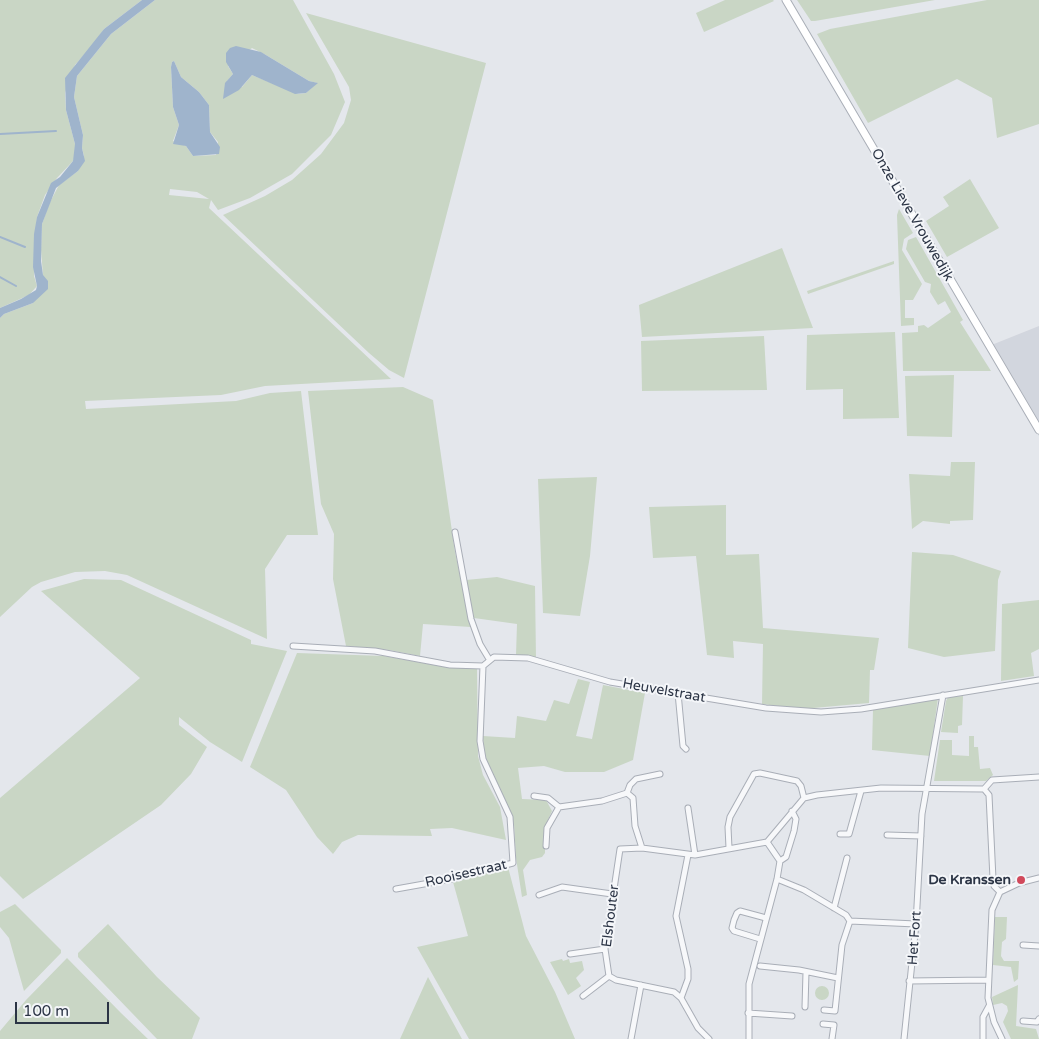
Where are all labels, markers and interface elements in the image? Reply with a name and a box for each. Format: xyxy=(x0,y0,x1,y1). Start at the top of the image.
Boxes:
street label: Onze Lieve Vrouwedijk xyxy=(867,146,957,284)
street label: Heuvelstraat xyxy=(621,675,707,707)
street label: Rooisestraat xyxy=(423,856,509,892)
place label: De Kranssen xyxy=(928,872,1011,888)
marker: De Kranssen xyxy=(1015,874,1027,886)
street label: Elshouter xyxy=(599,884,623,948)
street label: Het Fort xyxy=(905,910,925,966)
scale bar xyxy=(18,992,111,1024)
text: 100 m xyxy=(23,1002,69,1020)

